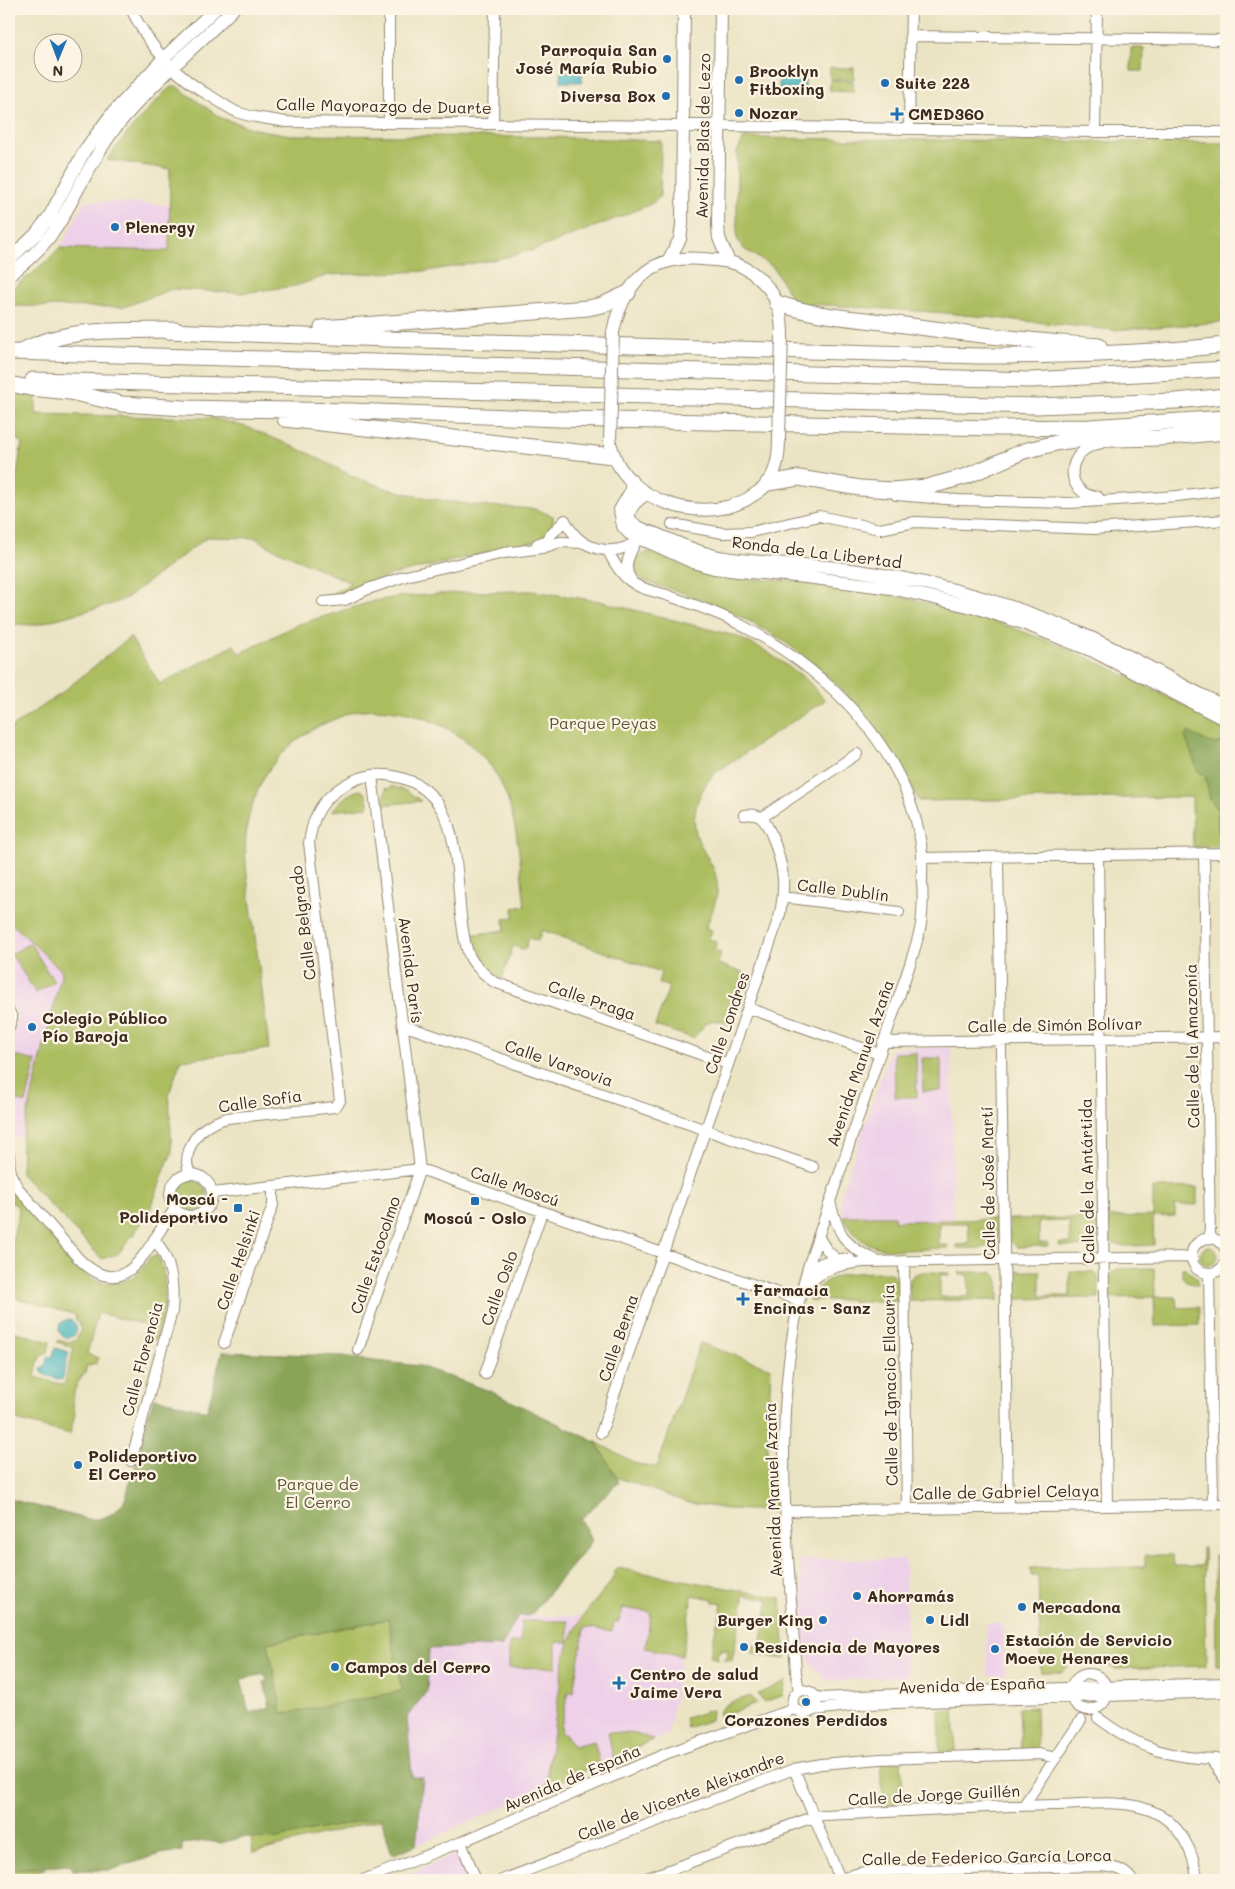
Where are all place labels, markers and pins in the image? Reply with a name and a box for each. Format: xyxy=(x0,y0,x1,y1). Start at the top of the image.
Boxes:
place label: Parroquia San José María Rubio xyxy=(516,39,657,78)
marker: Parroquia San José María Rubio xyxy=(661,53,673,65)
place label: Brooklyn Fitboxing xyxy=(749,60,824,99)
place label: Suite 228 xyxy=(895,72,970,93)
marker: Brooklyn Fitboxing xyxy=(733,74,745,86)
marker: Suite 228 xyxy=(879,77,891,89)
place label: Diversa Box xyxy=(560,85,656,106)
marker: Diversa Box xyxy=(660,90,672,102)
place label: Nozar xyxy=(749,102,798,123)
place label: CMED360 xyxy=(908,103,984,124)
marker: Nozar xyxy=(733,107,745,119)
marker: CMED360 xyxy=(890,107,904,121)
place label: Plenergy xyxy=(125,216,195,237)
marker: Plenergy xyxy=(109,221,121,233)
place label: Colegio Público Pío Baroja xyxy=(42,1007,167,1046)
marker: Colegio Público Pío Baroja xyxy=(26,1021,38,1033)
place label: Moscú - Polideportivo xyxy=(119,1188,228,1227)
marker: Moscú - Oslo xyxy=(469,1195,481,1207)
marker: Moscú - Polideportivo xyxy=(232,1202,244,1214)
place label: Moscú - Oslo xyxy=(424,1207,527,1228)
place label: Farmacia Encinas - Sanz xyxy=(753,1279,871,1318)
marker: Farmacia Encinas - Sanz xyxy=(737,1293,749,1305)
place label: Polideportivo El Cerro xyxy=(88,1445,197,1484)
marker: Polideportivo El Cerro xyxy=(72,1459,84,1471)
place label: Ahorramás xyxy=(867,1585,954,1606)
marker: Ahorramás xyxy=(851,1590,863,1602)
place label: Mercadona xyxy=(1032,1596,1121,1617)
marker: Mercadona xyxy=(1016,1601,1028,1613)
place label: Burger King xyxy=(717,1609,813,1630)
place label: Lidl xyxy=(940,1609,969,1630)
marker: Burger King xyxy=(817,1614,829,1626)
marker: Lidl xyxy=(924,1614,936,1626)
place label: Estación de Servicio Moeve Henares xyxy=(1005,1629,1172,1668)
place label: Residencia de Mayores xyxy=(754,1636,940,1657)
marker: Residencia de Mayores xyxy=(738,1641,750,1653)
marker: Estación de Servicio Moeve Henares xyxy=(989,1643,1001,1655)
place label: Campos del Cerro xyxy=(345,1656,491,1677)
marker: Campos del Cerro xyxy=(329,1661,341,1673)
place label: Centro de salud Jaime Vera xyxy=(630,1663,758,1702)
marker: Centro de salud Jaime Vera xyxy=(612,1676,626,1690)
marker: Corazones Perdidos xyxy=(800,1696,812,1708)
place label: Corazones Perdidos xyxy=(724,1709,888,1730)

